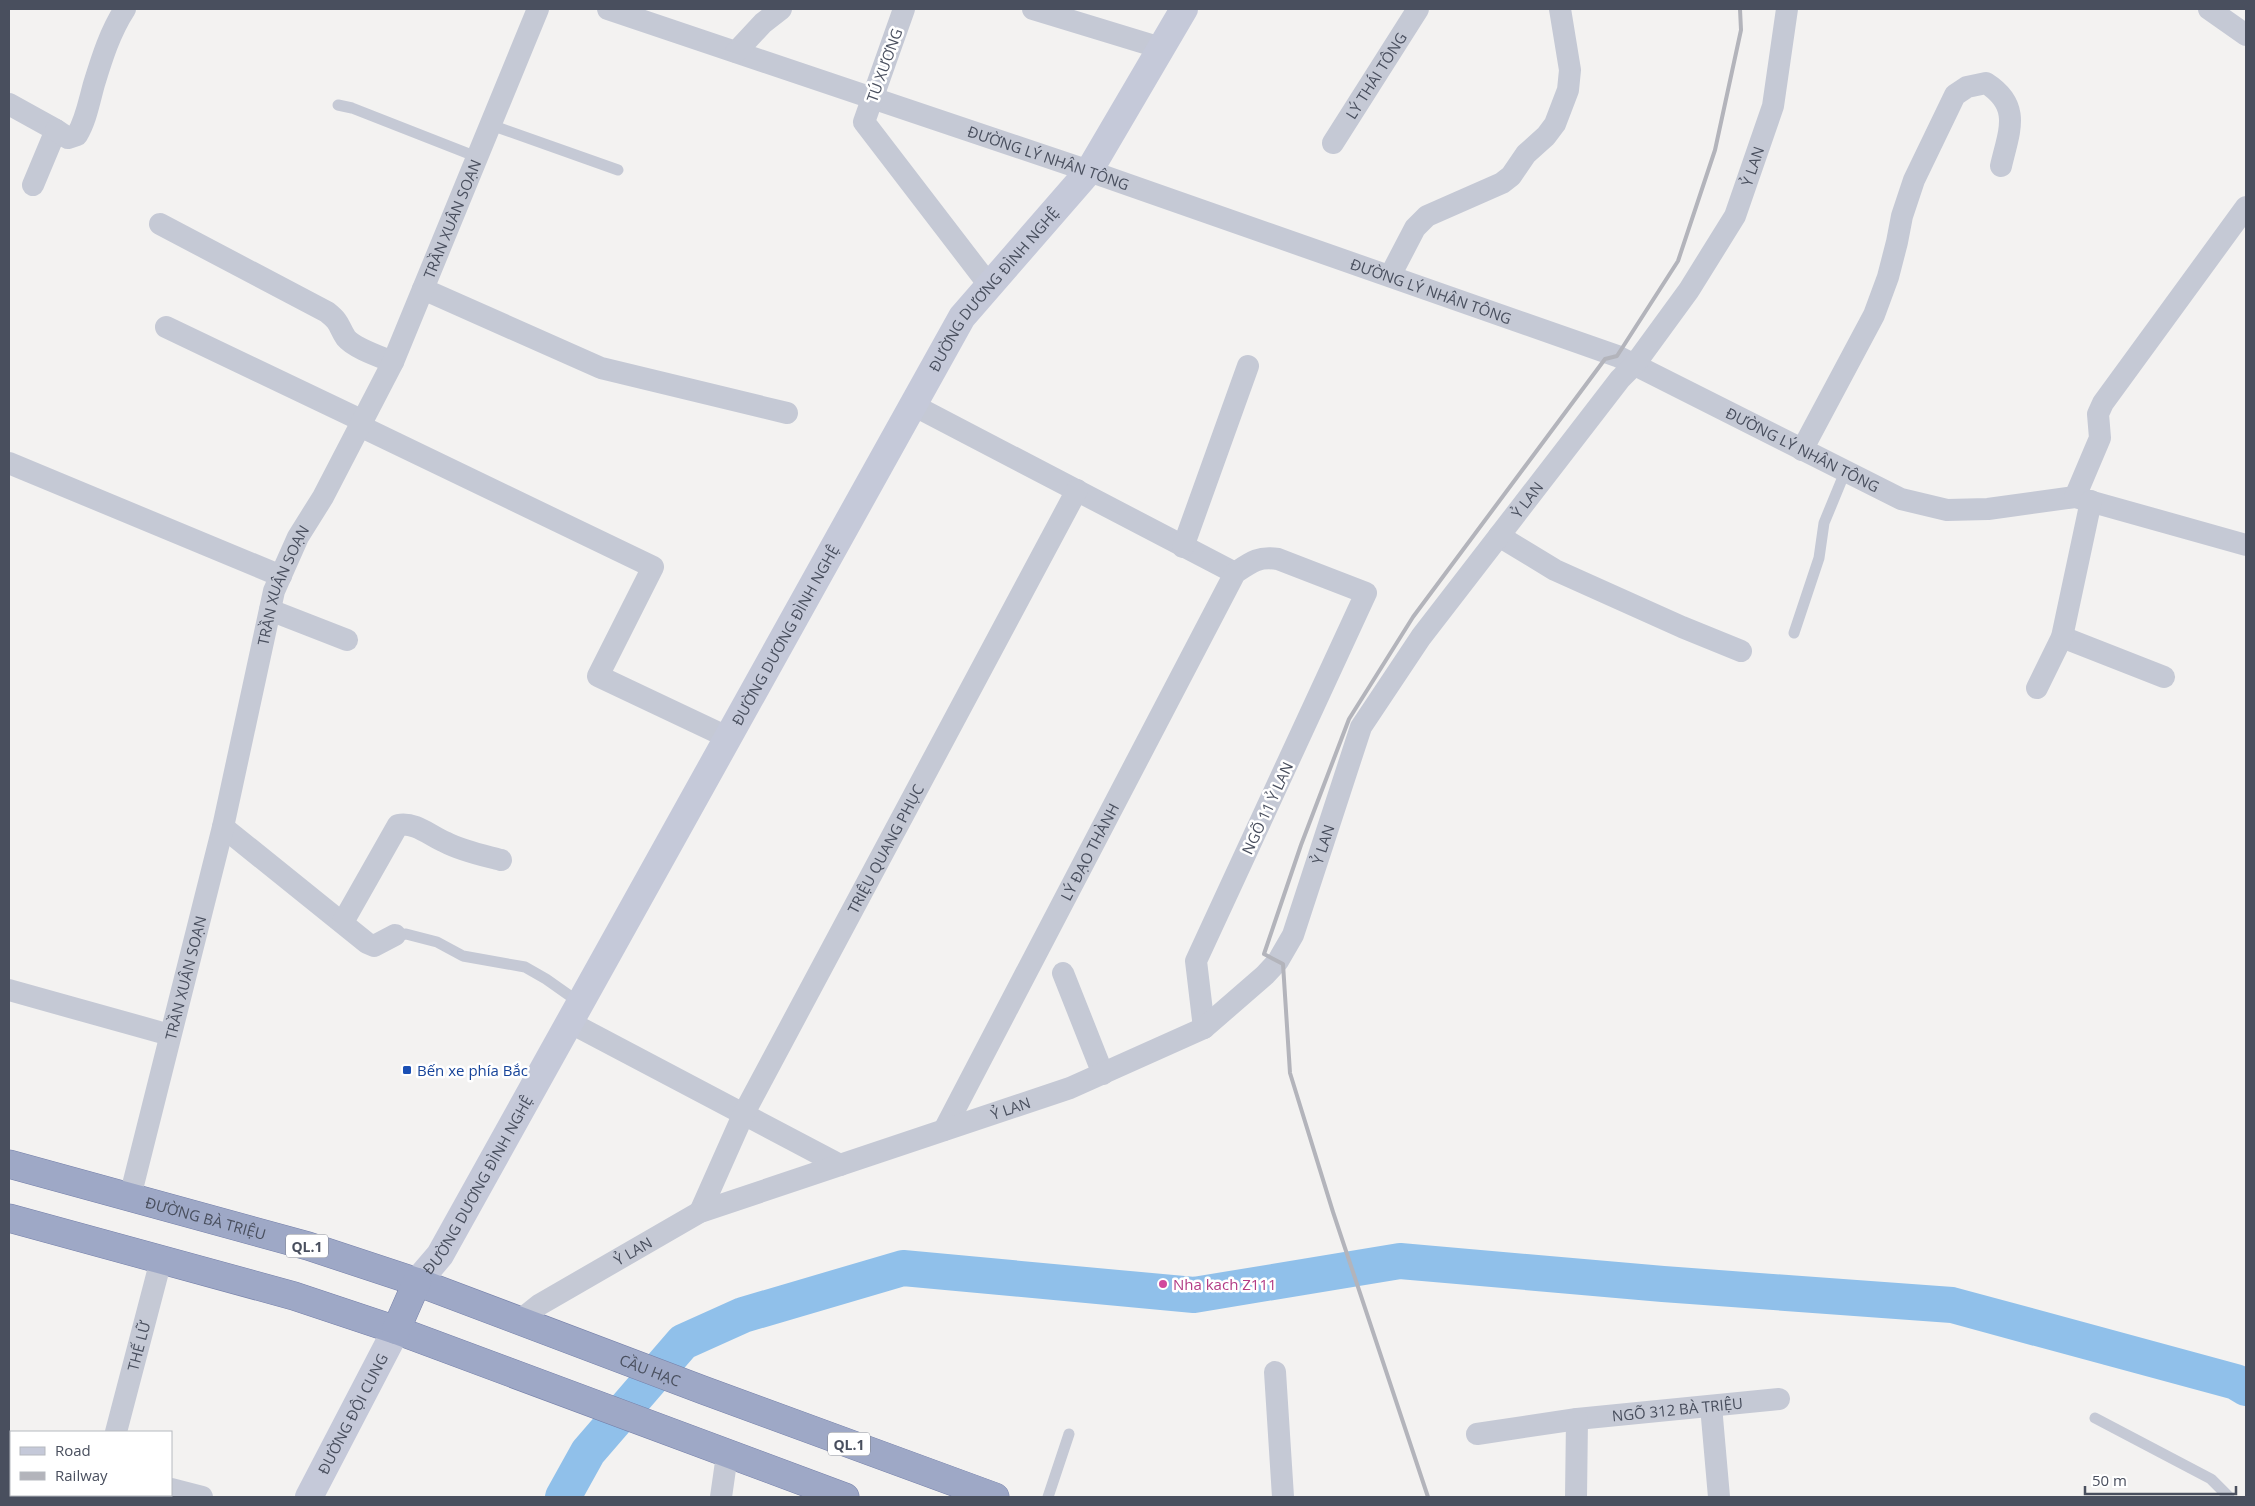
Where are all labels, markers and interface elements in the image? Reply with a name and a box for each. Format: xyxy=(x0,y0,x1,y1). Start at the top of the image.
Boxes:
street label: TÚ XƯƠNG xyxy=(861,25,907,105)
street label: LÝ THÁI TÔNG xyxy=(1341,28,1411,123)
street label: ĐƯỜNG LÝ NHÂN TÔNG xyxy=(965,121,1132,194)
street label: Ỷ LAN xyxy=(1736,144,1768,189)
street label: TRẦN XUÂN SOẠN xyxy=(418,156,485,282)
street label: ĐƯỜNG DƯƠNG ĐÌNH NGHỆ xyxy=(924,203,1063,375)
street label: ĐƯỜNG LÝ NHÂN TÔNG xyxy=(1348,253,1514,328)
street label: ĐƯỜNG LÝ NHÂN TÔNG xyxy=(1722,402,1883,497)
street label: Ỷ LAN xyxy=(1507,477,1547,522)
street label: TRẦN XUÂN SOẠN xyxy=(252,521,313,647)
street label: ĐƯỜNG DƯƠNG ĐÌNH NGHỆ xyxy=(727,541,843,729)
street label: NGÕ 11 Ỷ LAN xyxy=(1237,759,1297,857)
street label: TRIỆU QUANG PHỤC xyxy=(843,781,928,917)
street label: LÝ ĐẠO THÀNH xyxy=(1056,800,1123,904)
street label: Ỷ LAN xyxy=(1307,822,1339,867)
street label: TRẦN XUÂN SOẠN xyxy=(160,914,210,1042)
place label: Bến xe phía Bắc xyxy=(417,1060,528,1080)
marker: Bến xe phía Bắc xyxy=(401,1064,413,1076)
street label: ĐƯỜNG DƯƠNG ĐÌNH NGHỆ xyxy=(418,1092,537,1278)
street label: Ỷ LAN xyxy=(988,1092,1033,1124)
street label: ĐƯỜNG BÀ TRIỆU xyxy=(143,1192,268,1244)
street label: Ỷ LAN xyxy=(610,1232,656,1270)
road number: QL.1 xyxy=(286,1234,328,1258)
place label: Nha kach Z111 xyxy=(1173,1274,1277,1294)
marker: Nha kach Z111 xyxy=(1157,1278,1169,1290)
street label: THẾ LỮ xyxy=(122,1317,155,1373)
street label: CẦU HẠC xyxy=(617,1349,683,1391)
street label: ĐƯỜNG ĐỘI CUNG xyxy=(313,1350,392,1477)
street label: NGÕ 312 BÀ TRIỆU xyxy=(1611,1393,1744,1425)
legend xyxy=(10,1431,172,1496)
road number: QL.1 xyxy=(828,1432,870,1456)
text: Road xyxy=(55,1440,91,1460)
scale bar xyxy=(2085,1464,2236,1496)
text: Railway xyxy=(55,1465,108,1485)
text: 50 m xyxy=(2092,1470,2127,1490)

